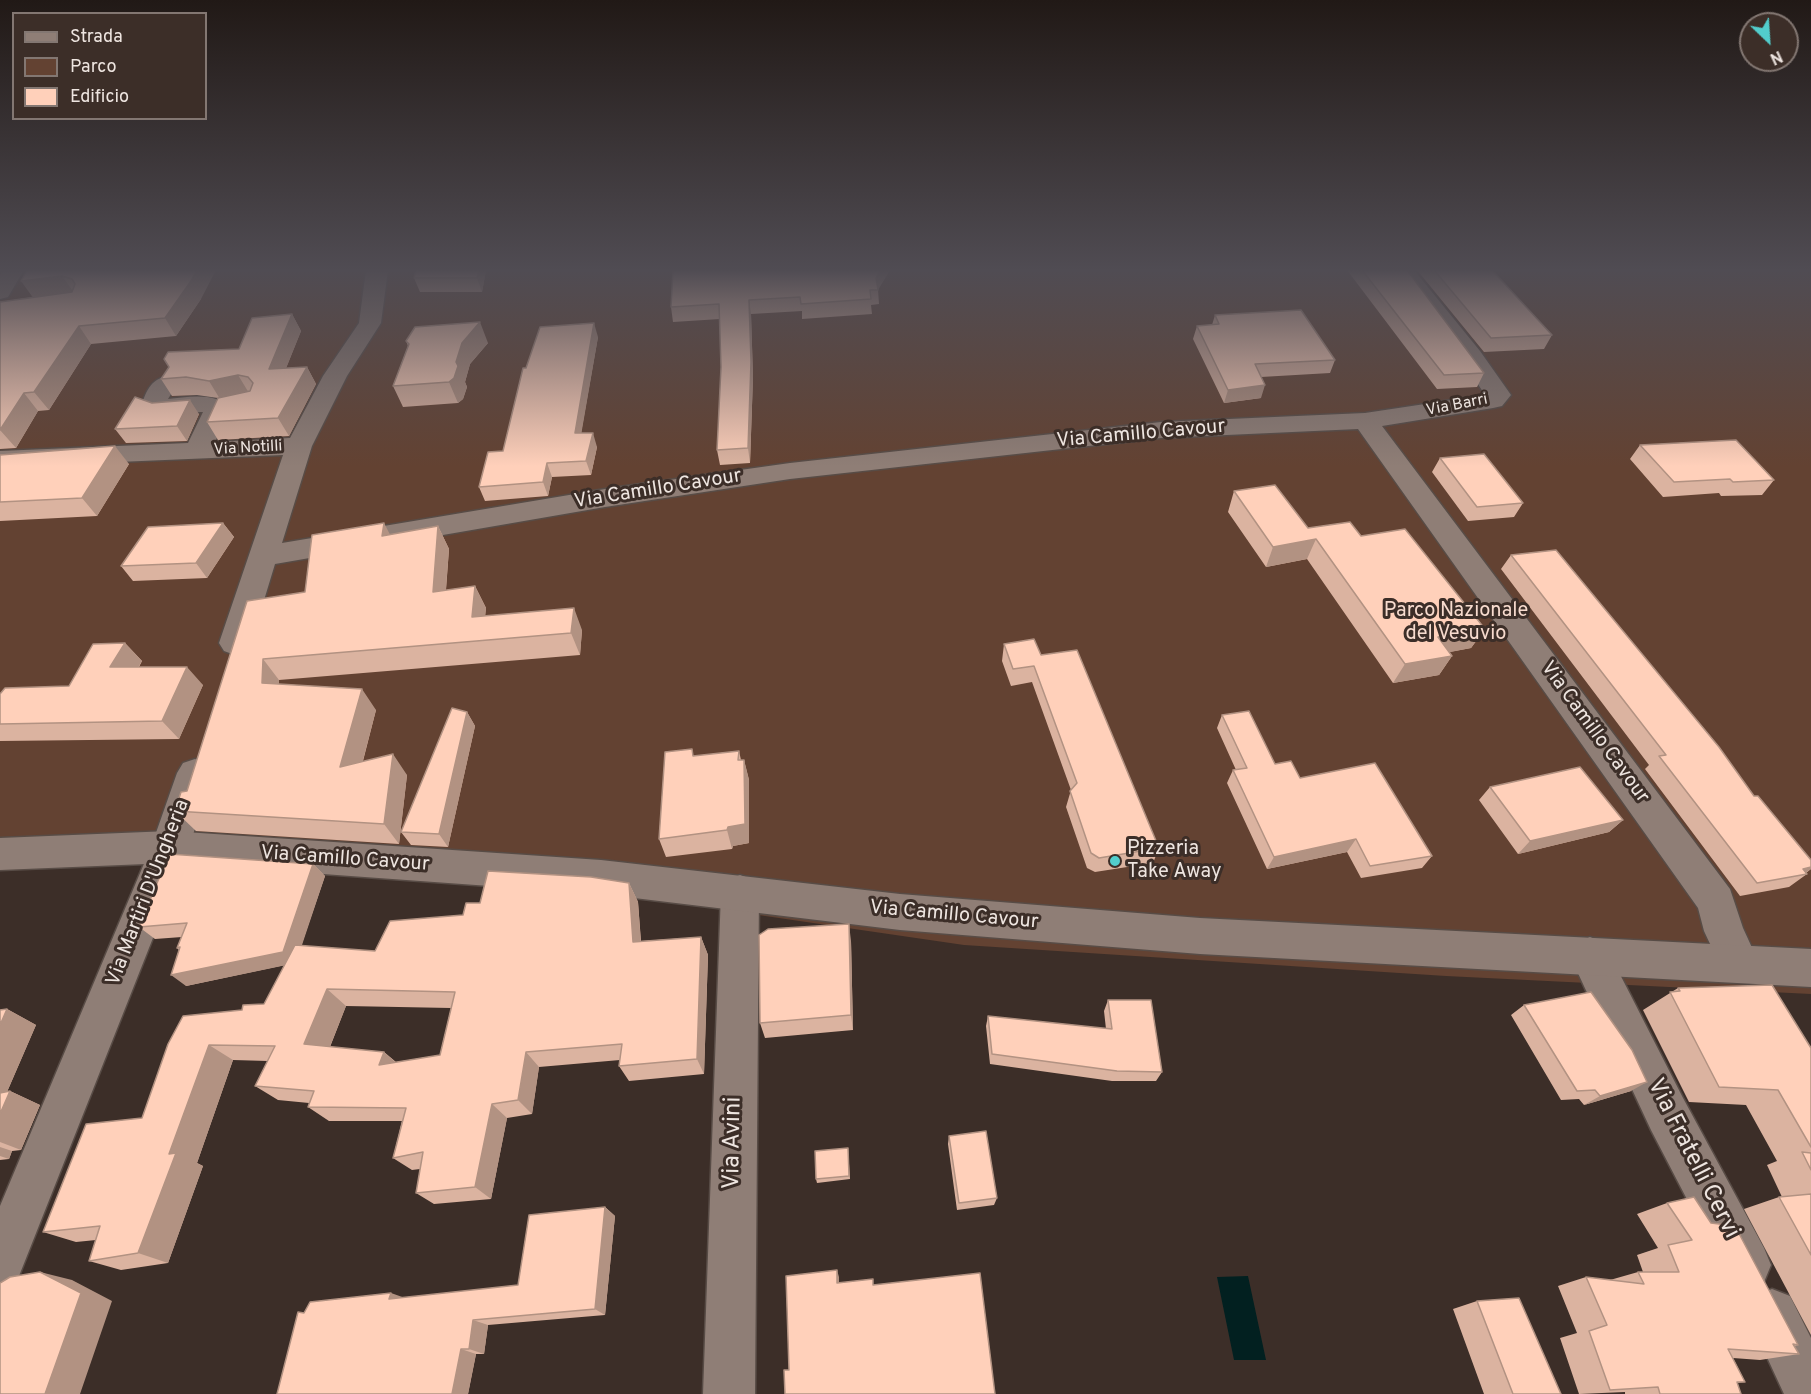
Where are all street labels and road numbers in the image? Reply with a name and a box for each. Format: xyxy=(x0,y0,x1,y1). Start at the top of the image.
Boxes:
street label: Via Barri xyxy=(1425,391,1489,421)
street label: Via Camillo Cavour xyxy=(1056,416,1226,454)
street label: Via Notilli xyxy=(213,438,283,460)
street label: Via Camillo Cavour xyxy=(573,465,743,515)
street label: Via Camillo Cavour xyxy=(1535,657,1653,809)
street label: Via Martiri D'Ungheria xyxy=(102,796,196,990)
street label: Via Camillo Cavour xyxy=(260,842,430,878)
street label: Via Camillo Cavour xyxy=(869,897,1039,935)
street label: Via Fratelli Cervi xyxy=(1639,1074,1745,1244)
street label: Via Avini xyxy=(719,1096,749,1190)

